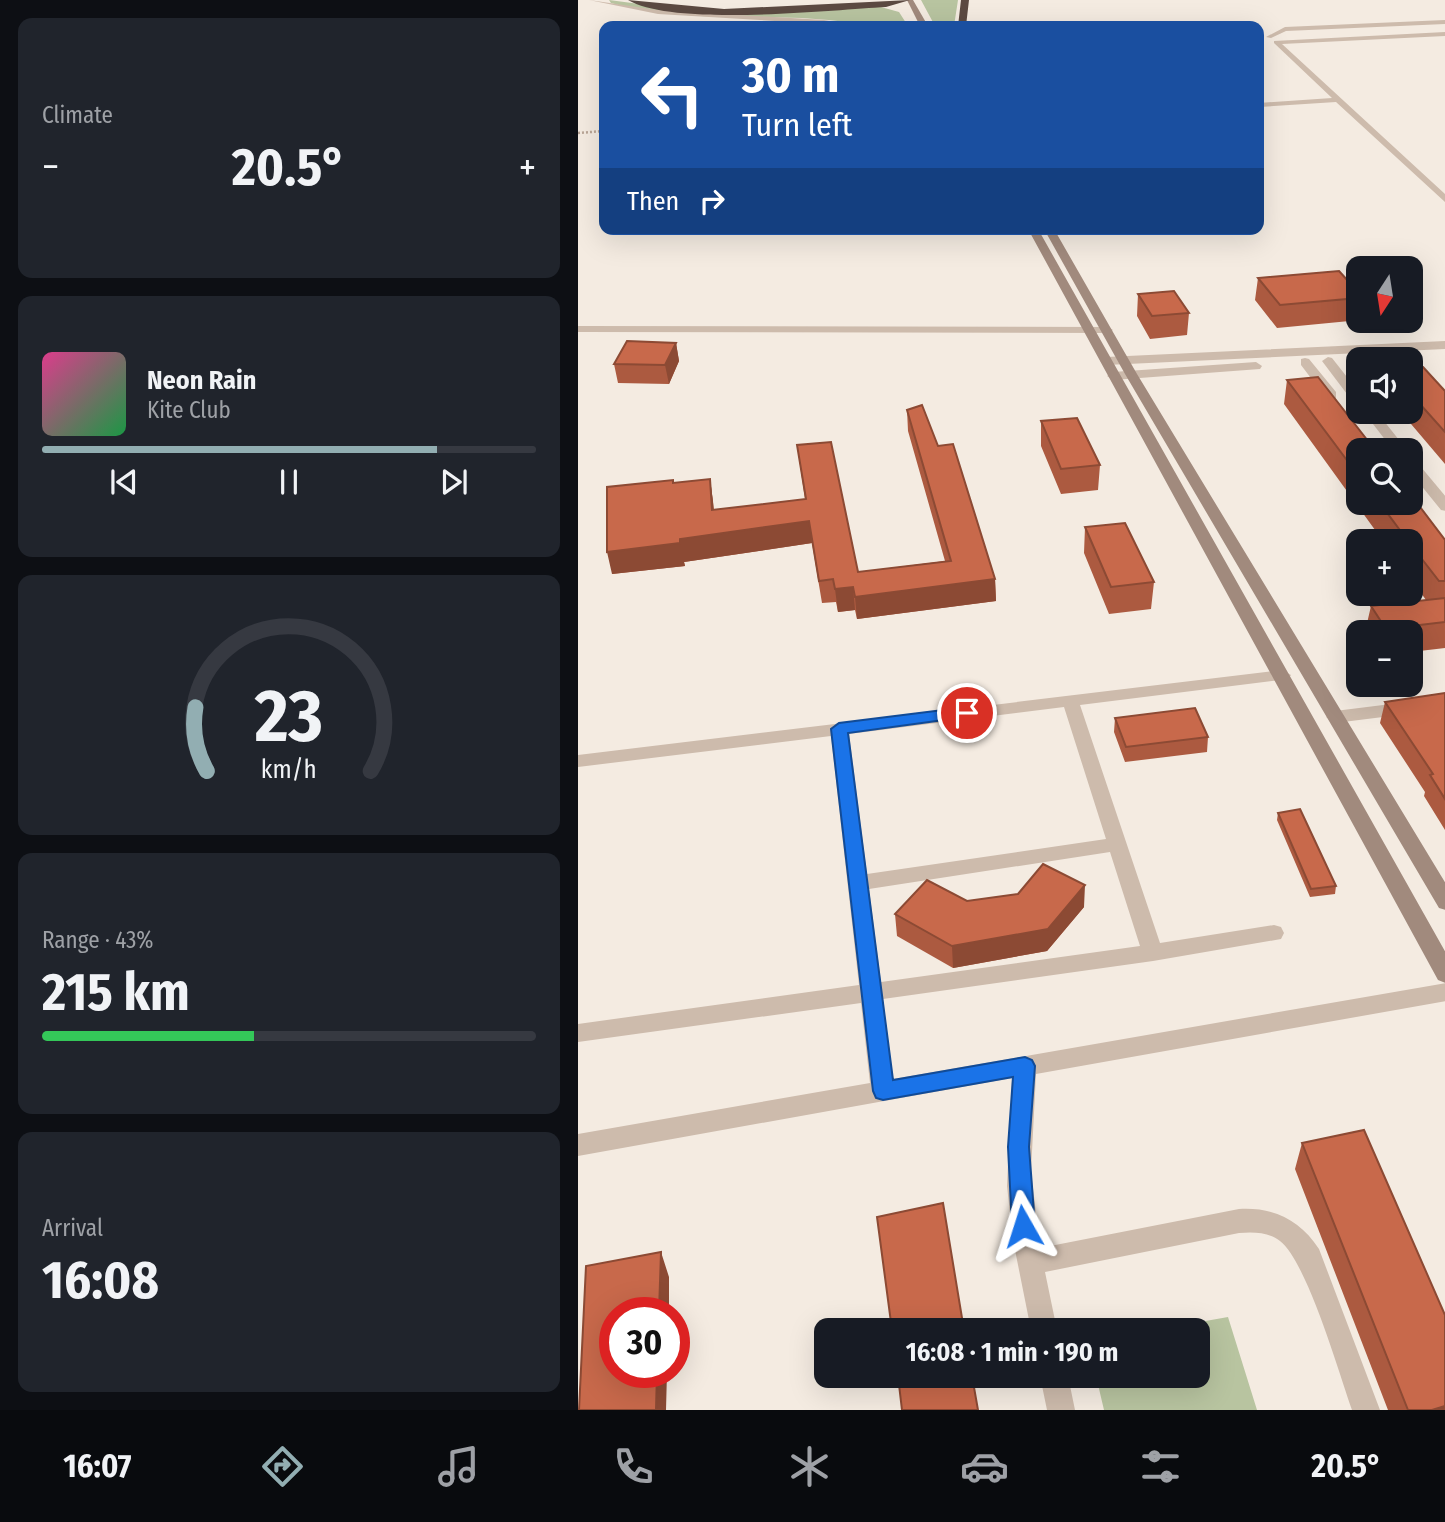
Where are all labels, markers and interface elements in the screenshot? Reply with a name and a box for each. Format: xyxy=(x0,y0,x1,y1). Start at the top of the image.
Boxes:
text: 30 m xyxy=(742,46,840,105)
icon: left xyxy=(627,49,718,140)
text: Climate xyxy=(42,101,113,129)
text: Turn left xyxy=(742,106,852,144)
text: 20.5° xyxy=(232,136,346,199)
text: − xyxy=(42,144,59,190)
text: + xyxy=(519,144,536,190)
icon: right xyxy=(693,182,731,220)
text: Then xyxy=(627,186,679,217)
north arrow xyxy=(1346,256,1423,332)
map controls xyxy=(1346,256,1423,697)
button: sound xyxy=(1346,347,1423,424)
text: Neon Rain xyxy=(147,365,256,396)
text: Kite Club xyxy=(147,396,231,424)
button: search xyxy=(1346,438,1423,515)
icon: previous xyxy=(105,463,143,501)
icon: pause xyxy=(270,463,308,501)
icon: next xyxy=(435,463,473,501)
button: + xyxy=(1346,529,1423,606)
button: − xyxy=(1346,620,1423,697)
text: 23 xyxy=(254,673,323,760)
pin xyxy=(937,683,997,743)
icon: arrive xyxy=(948,694,986,732)
text: km/h xyxy=(261,755,317,785)
text: Range · 43% xyxy=(42,926,154,954)
text: 215 km xyxy=(42,961,190,1024)
position arrow xyxy=(986,1189,1060,1263)
text: Arrival xyxy=(42,1214,103,1242)
text: 16:08 xyxy=(42,1249,159,1312)
speed limit sign: 30 xyxy=(599,1297,690,1388)
text: 16:08 · 1 min · 190 m xyxy=(906,1337,1118,1368)
icon: directions xyxy=(258,1442,307,1491)
icon: music xyxy=(434,1442,483,1491)
icon: phone xyxy=(609,1442,658,1491)
icon: climate xyxy=(785,1442,834,1491)
icon: car xyxy=(960,1442,1009,1491)
icon: filters xyxy=(1136,1442,1185,1491)
text: 16:07 xyxy=(63,1447,131,1485)
text: 20.5° xyxy=(1311,1447,1382,1485)

